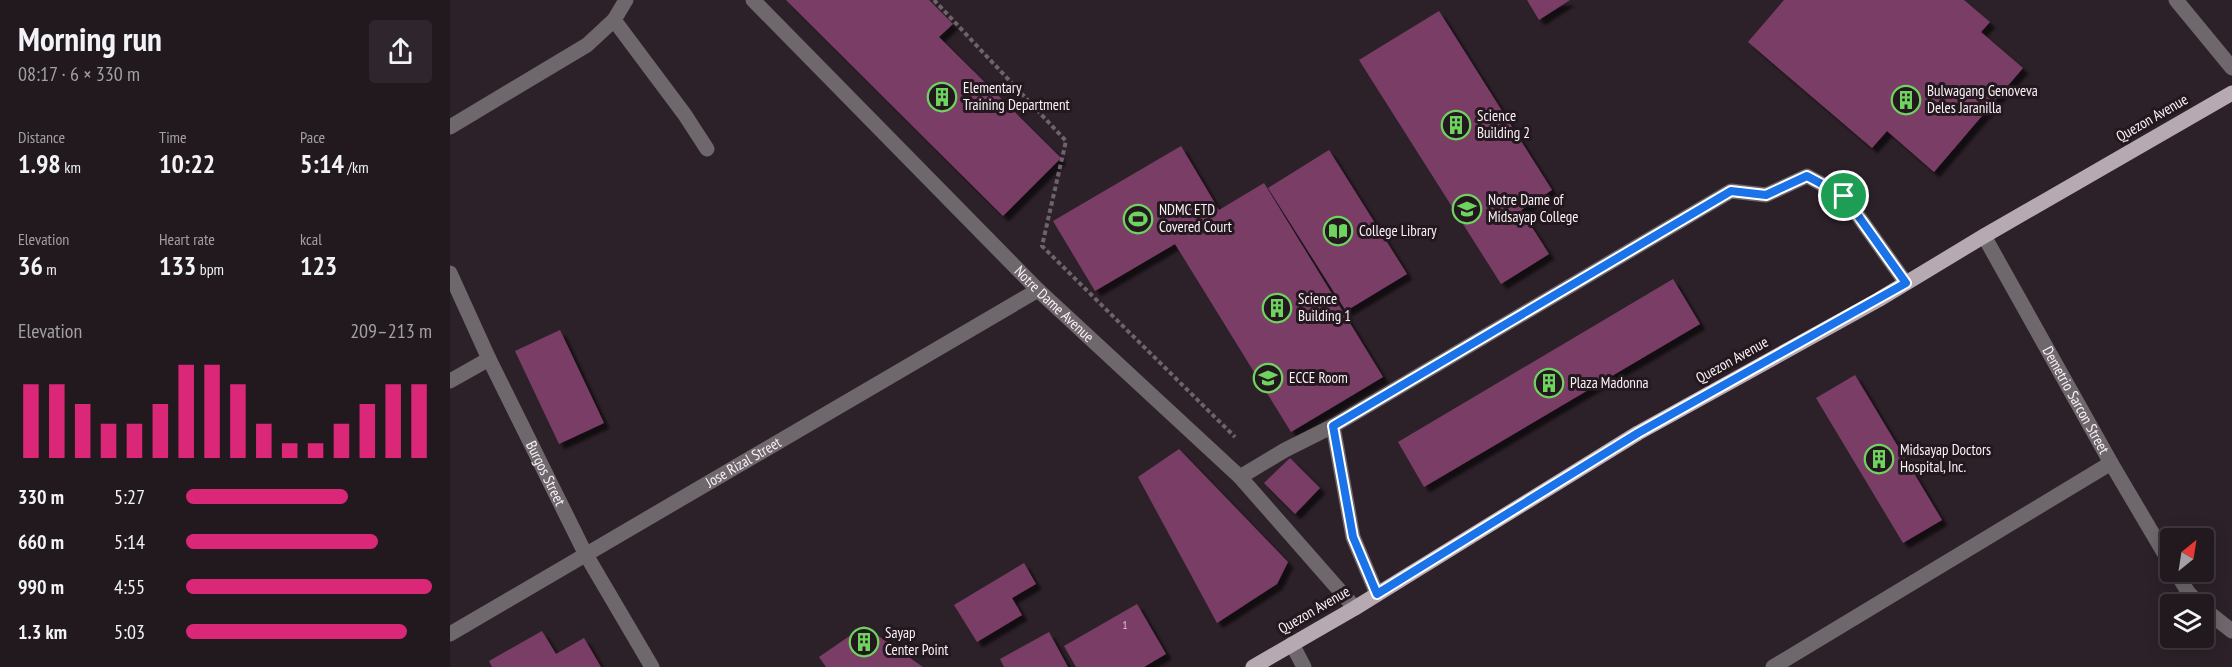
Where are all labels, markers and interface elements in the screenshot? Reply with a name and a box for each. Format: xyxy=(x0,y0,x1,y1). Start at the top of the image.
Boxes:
text: Morning run xyxy=(18,17,162,60)
button: share xyxy=(369,20,432,83)
text: 08:17 · 6 × 330 m xyxy=(18,61,140,87)
place label: Elementary Training Department xyxy=(963,78,1070,114)
building icon: Elementary Training Department xyxy=(926,81,958,113)
place label: Bulwagang Genoveva Deles Jaranilla xyxy=(1927,81,2038,117)
building icon: Bulwagang Genoveva Deles Jaranilla xyxy=(1890,84,1922,116)
street label: Quezon Avenue xyxy=(2112,89,2191,146)
place label: Science Building 2 xyxy=(1477,106,1530,142)
building icon: Science Building 2 xyxy=(1440,109,1472,141)
text: Distance xyxy=(18,127,65,147)
text: Time xyxy=(159,127,187,147)
text: Pace xyxy=(300,127,325,147)
text: 1.98 xyxy=(18,147,61,180)
text: 10:22 xyxy=(159,147,215,180)
text: 5:14 xyxy=(300,147,344,180)
text: km xyxy=(61,157,81,177)
text: /km xyxy=(344,157,369,177)
pin xyxy=(1818,170,1869,221)
icon: arrive xyxy=(1827,179,1860,212)
place label: Notre Dame of Midsayap College xyxy=(1488,190,1578,226)
school or university icon: Notre Dame of Midsayap College xyxy=(1451,193,1483,225)
place label: NDMC ETD Covered Court xyxy=(1159,200,1232,236)
sports icon: NDMC ETD Covered Court xyxy=(1122,203,1154,235)
library icon: College Library xyxy=(1322,215,1354,247)
place label: College Library xyxy=(1359,221,1437,240)
text: Elevation xyxy=(18,229,69,249)
text: Heart rate xyxy=(159,229,215,249)
text: kcal xyxy=(300,229,322,249)
text: 36 xyxy=(18,249,43,282)
text: 133 xyxy=(159,249,196,282)
text: 123 xyxy=(300,249,337,282)
text: m xyxy=(43,259,57,279)
text: bpm xyxy=(196,259,224,279)
street label: Notre Dame Avenue xyxy=(1011,262,1098,346)
place label: Science Building 1 xyxy=(1298,289,1351,325)
building icon: Science Building 1 xyxy=(1261,292,1293,324)
text: Elevation xyxy=(18,318,82,344)
text: 209–213 m xyxy=(350,318,432,344)
street label: Quezon Avenue xyxy=(1692,332,1771,387)
street label: Demetrio Sarcon Street xyxy=(2039,343,2114,457)
school or university icon: ECCE Room xyxy=(1252,362,1284,394)
building icon: Plaza Madonna xyxy=(1533,367,1565,399)
place label: ECCE Room xyxy=(1289,368,1348,387)
place label: Plaza Madonna xyxy=(1570,373,1649,392)
street label: Jose Rizal Street xyxy=(701,432,784,492)
street label: Burgos Street xyxy=(522,438,570,509)
place label: Midsayap Doctors Hospital, Inc. xyxy=(1900,440,1991,476)
building icon: Midsayap Doctors Hospital, Inc. xyxy=(1863,443,1895,475)
text: 330 m xyxy=(18,484,64,510)
text: 5:27 xyxy=(114,484,145,510)
north arrow xyxy=(2160,528,2214,582)
map controls xyxy=(2160,528,2214,648)
text: 660 m xyxy=(18,529,64,555)
text: 5:14 xyxy=(114,529,145,555)
text: 990 m xyxy=(18,574,64,600)
text: 4:55 xyxy=(114,574,145,600)
street label: Quezon Avenue xyxy=(1274,581,1353,638)
button: layers xyxy=(2160,594,2214,648)
house number: 1 xyxy=(1122,617,1128,632)
text: 1.3 km xyxy=(18,619,67,645)
text: 5:03 xyxy=(114,619,145,645)
place label: Sayap Center Point xyxy=(885,623,949,659)
building icon: Sayap Center Point xyxy=(848,626,880,658)

